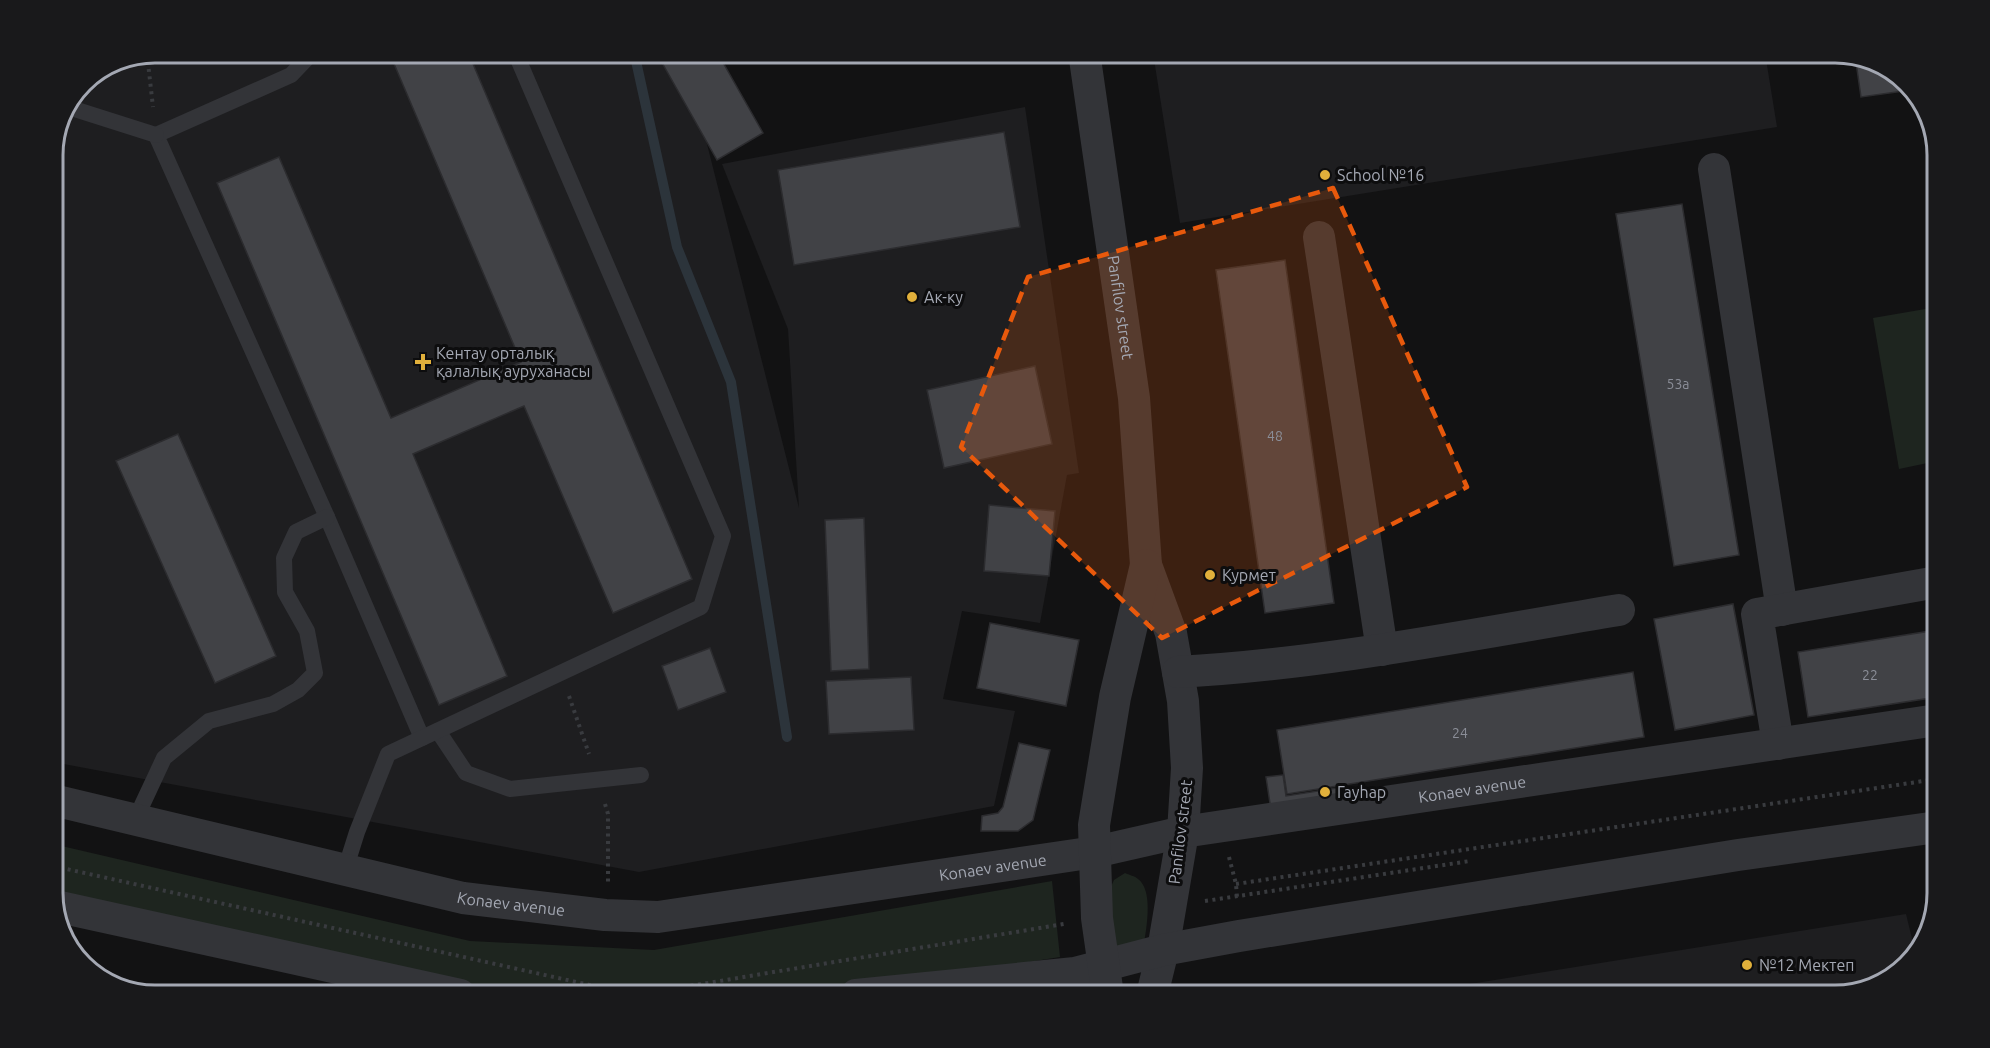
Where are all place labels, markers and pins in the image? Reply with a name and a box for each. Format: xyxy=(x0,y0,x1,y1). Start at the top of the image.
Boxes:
place label: School №16 xyxy=(1337,166,1424,184)
marker: School №16 xyxy=(1318,168,1332,182)
place label: Ак-ку xyxy=(924,288,963,306)
marker: Ак-ку xyxy=(905,290,919,304)
place label: Кентау орталық қалалық ауруханасы xyxy=(436,344,590,380)
marker: Кентау орталық қалалық ауруханасы xyxy=(414,353,432,371)
place label: Курмет xyxy=(1222,566,1276,584)
marker: Курмет xyxy=(1203,568,1217,582)
place label: Гауһар xyxy=(1337,783,1386,801)
marker: Гауһар xyxy=(1318,785,1332,799)
place label: №12 Мектеп xyxy=(1759,956,1854,974)
marker: №12 Мектеп xyxy=(1740,958,1754,972)

